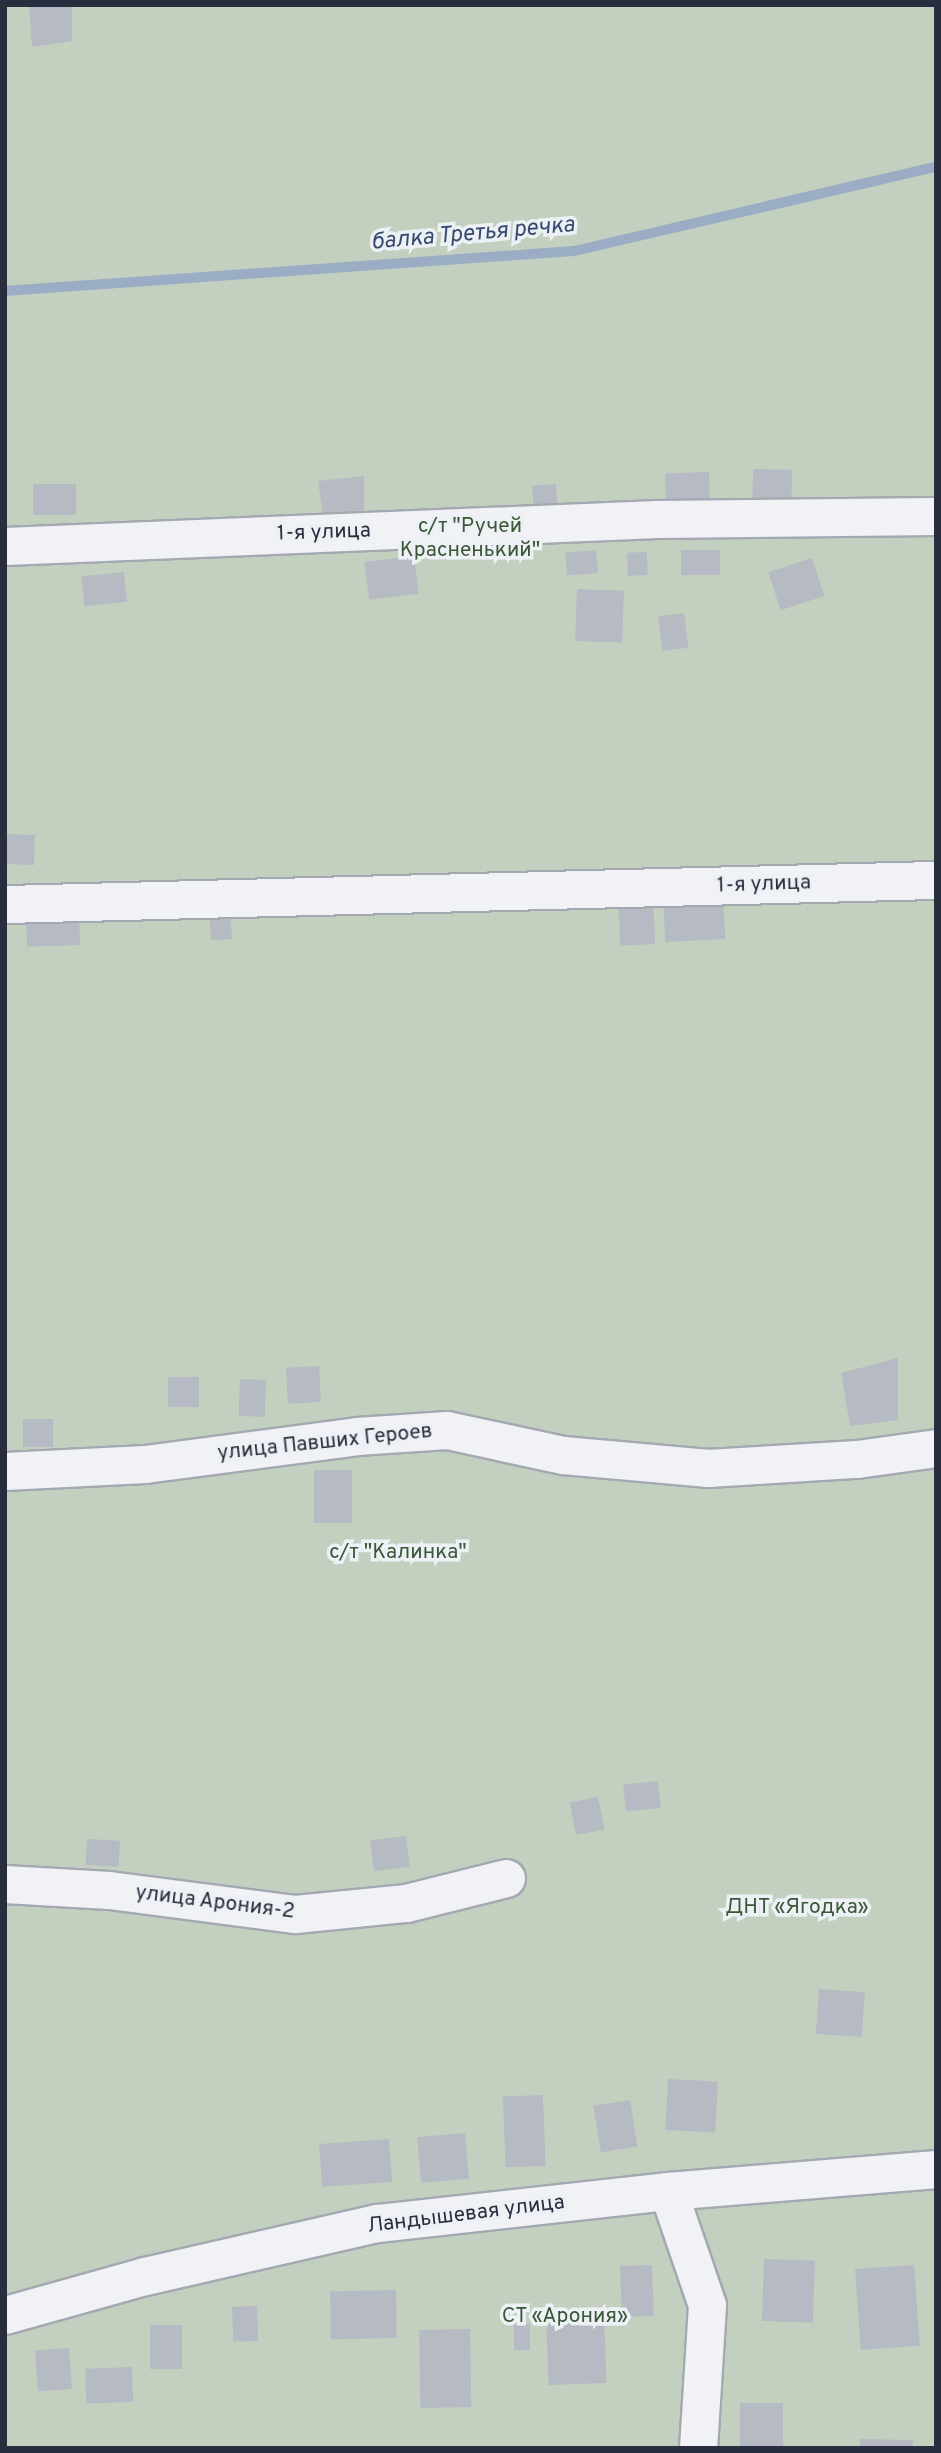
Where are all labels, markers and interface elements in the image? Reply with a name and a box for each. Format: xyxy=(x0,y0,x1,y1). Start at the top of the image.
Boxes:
water label: балка Третья речка xyxy=(370,212,576,258)
park label: с/т "Ручей Красненький" xyxy=(400,514,540,564)
street label: 1-я улица xyxy=(277,519,371,547)
street label: 1-я улица xyxy=(717,871,811,899)
street label: улица Павших Героев xyxy=(216,1419,434,1467)
park label: с/т "Калинка" xyxy=(329,1540,467,1566)
street label: улица Арония-2 xyxy=(133,1881,297,1925)
park label: ДНТ «Ягодка» xyxy=(725,1895,869,1921)
street label: Ландышевая улица xyxy=(366,2190,566,2240)
park label: СТ «Арония» xyxy=(501,2304,629,2330)

